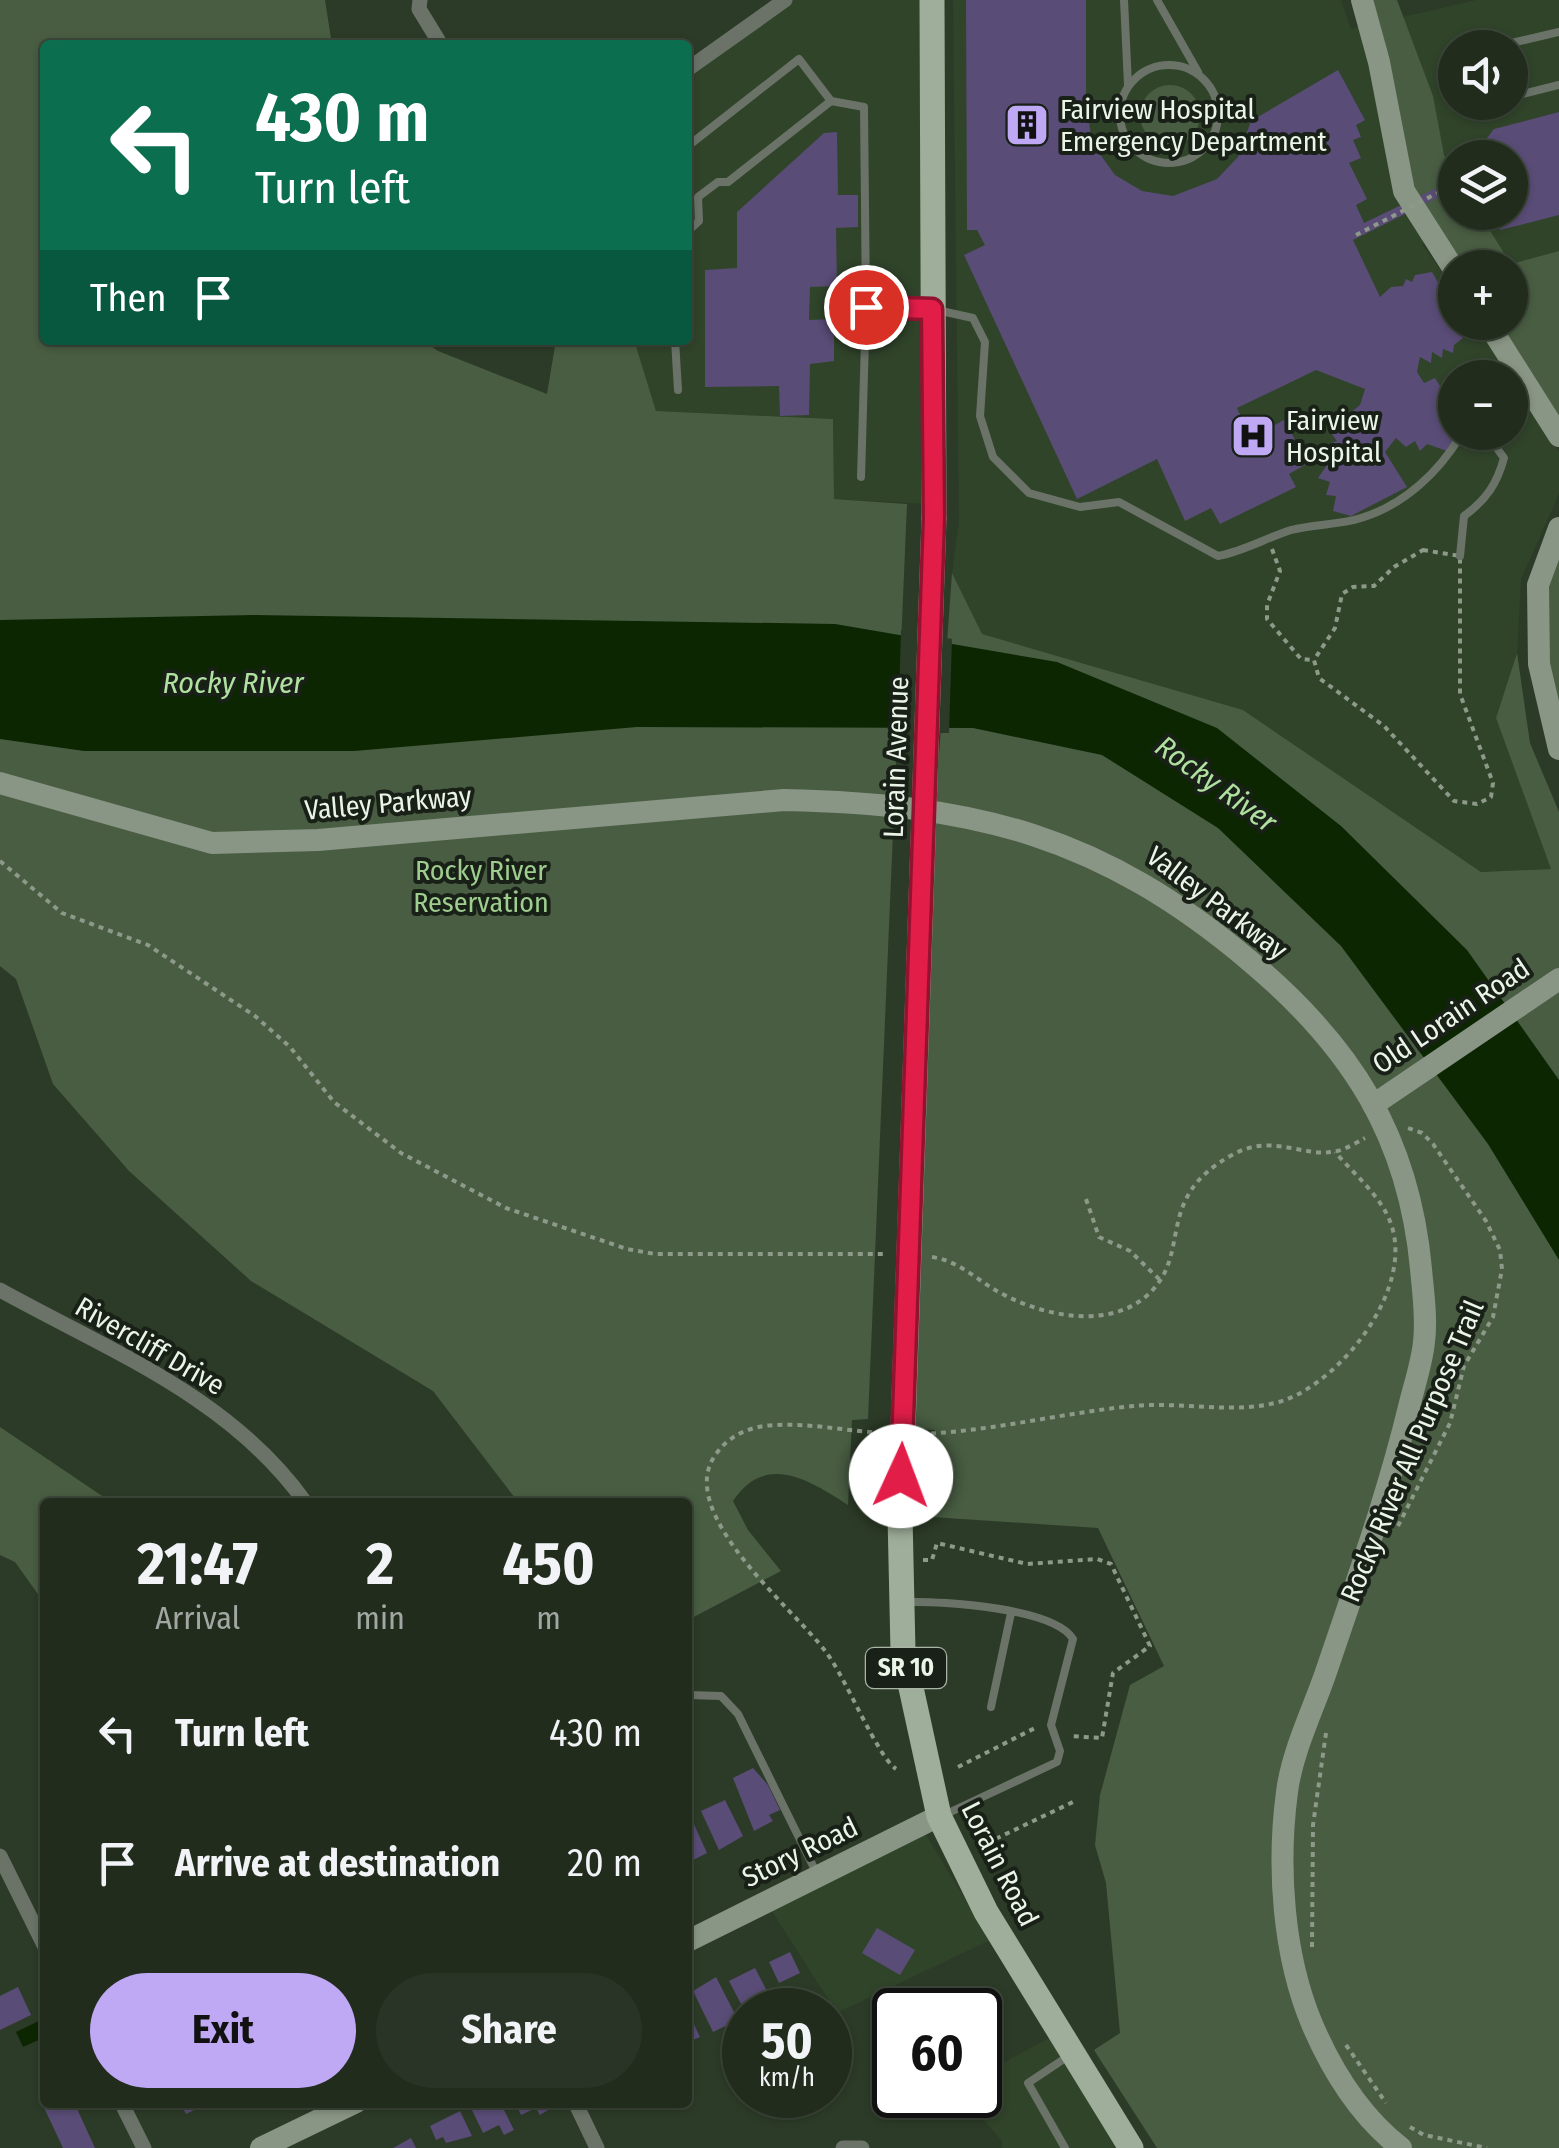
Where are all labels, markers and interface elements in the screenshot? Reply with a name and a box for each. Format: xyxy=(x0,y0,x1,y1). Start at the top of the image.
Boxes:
map controls xyxy=(1438,30,1528,450)
button: sound xyxy=(1438,30,1528,120)
text: 430 m xyxy=(255,76,430,160)
icon: left xyxy=(90,80,220,210)
place label: Fairview Hospital Emergency Department xyxy=(1060,93,1327,158)
building icon: Fairview Hospital Emergency Department xyxy=(1004,102,1050,148)
button: layers xyxy=(1438,140,1528,230)
text: Turn left xyxy=(255,161,410,215)
button: + xyxy=(1438,250,1528,340)
pin xyxy=(824,265,909,350)
icon: arrive xyxy=(186,270,241,325)
text: Then xyxy=(90,275,166,321)
icon: arrive xyxy=(839,280,894,335)
button: − xyxy=(1438,360,1528,450)
place label: Fairview Hospital xyxy=(1286,404,1381,469)
hospital icon: Fairview Hospital xyxy=(1230,413,1276,459)
water label: Rocky River xyxy=(162,665,305,701)
street label: Lorain Avenue xyxy=(877,676,915,838)
water label: Rocky River xyxy=(1148,728,1285,841)
street label: Valley Parkway xyxy=(303,779,473,827)
street label: Valley Parkway xyxy=(1140,839,1294,967)
park label: Rocky River Reservation xyxy=(413,854,549,919)
street label: Old Lorain Road xyxy=(1366,951,1536,1081)
street label: Rivercliff Drive xyxy=(69,1290,231,1402)
street label: Rocky River All Purpose Trail xyxy=(1333,1295,1491,1607)
position arrow xyxy=(849,1424,953,1528)
text: 21:47 xyxy=(137,1528,258,1600)
text: 2 xyxy=(366,1528,394,1600)
text: 450 xyxy=(502,1528,595,1600)
text: Arrival xyxy=(155,1599,240,1637)
text: min xyxy=(355,1599,405,1637)
text: m xyxy=(536,1599,561,1637)
road number: SR 10 xyxy=(866,1648,946,1688)
icon: left xyxy=(90,1706,145,1761)
text: Turn left xyxy=(175,1710,309,1756)
text: 430 m xyxy=(549,1710,642,1756)
street label: Lorain Road xyxy=(955,1796,1045,1932)
street label: Story Road xyxy=(737,1810,863,1894)
icon: arrive xyxy=(90,1836,145,1891)
text: Arrive at destination xyxy=(175,1840,500,1886)
text: 20 m xyxy=(567,1840,642,1886)
button: Exit xyxy=(90,1973,356,2088)
button: Share xyxy=(376,1973,642,2088)
speed limit sign: 60 xyxy=(872,1988,1002,2118)
text: 50 xyxy=(761,2011,813,2071)
text: km/h xyxy=(759,2063,815,2093)

